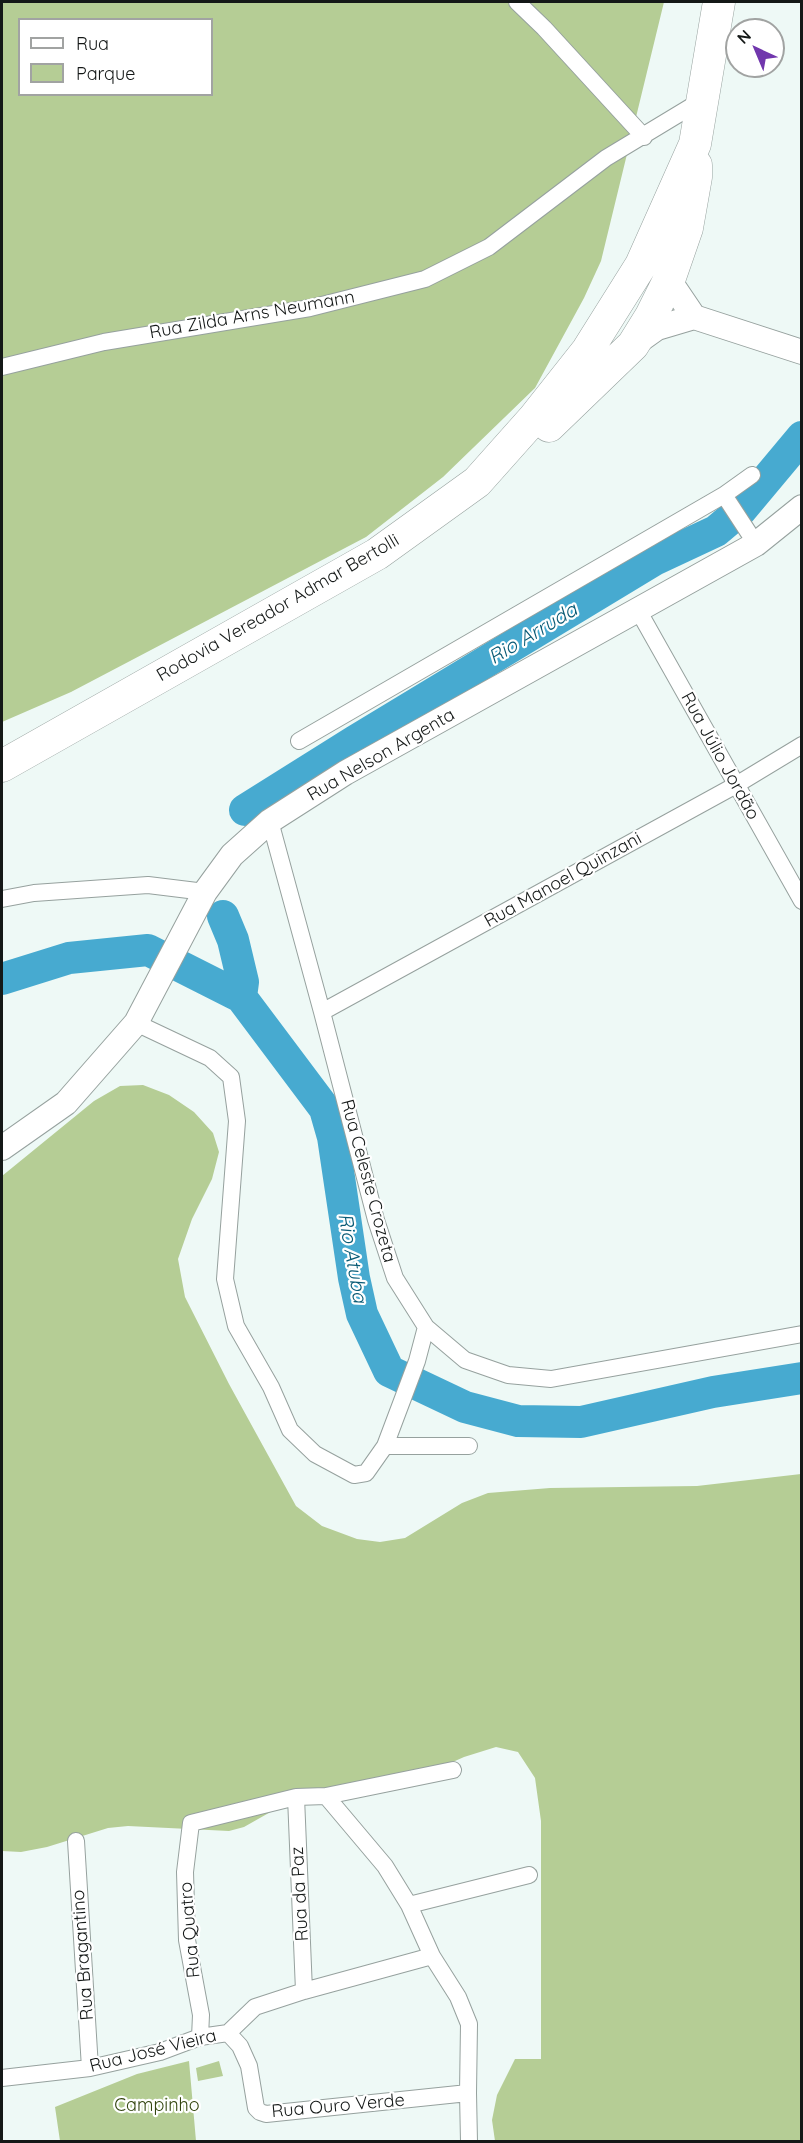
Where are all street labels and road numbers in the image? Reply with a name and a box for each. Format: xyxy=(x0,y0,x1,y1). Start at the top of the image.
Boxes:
street label: Rua Zilda Arns Neumann xyxy=(148,286,356,344)
street label: Rodovia Vereador Admar Bertolli xyxy=(153,530,403,686)
street label: Rua Júlio Jordão xyxy=(676,688,764,824)
street label: Rua Nelson Argenta xyxy=(303,704,459,806)
street label: Rua Manoel Quinzani xyxy=(481,828,645,932)
street label: Rua Celeste Crozeta xyxy=(336,1097,400,1265)
street label: Rua da Paz xyxy=(287,1846,313,1942)
street label: Rua Quatro xyxy=(175,1881,205,1979)
street label: Rua Bragantino xyxy=(68,1889,98,2021)
street label: Rua José Vieira xyxy=(87,2025,219,2077)
street label: Rua Ouro Verde xyxy=(270,2089,406,2123)

